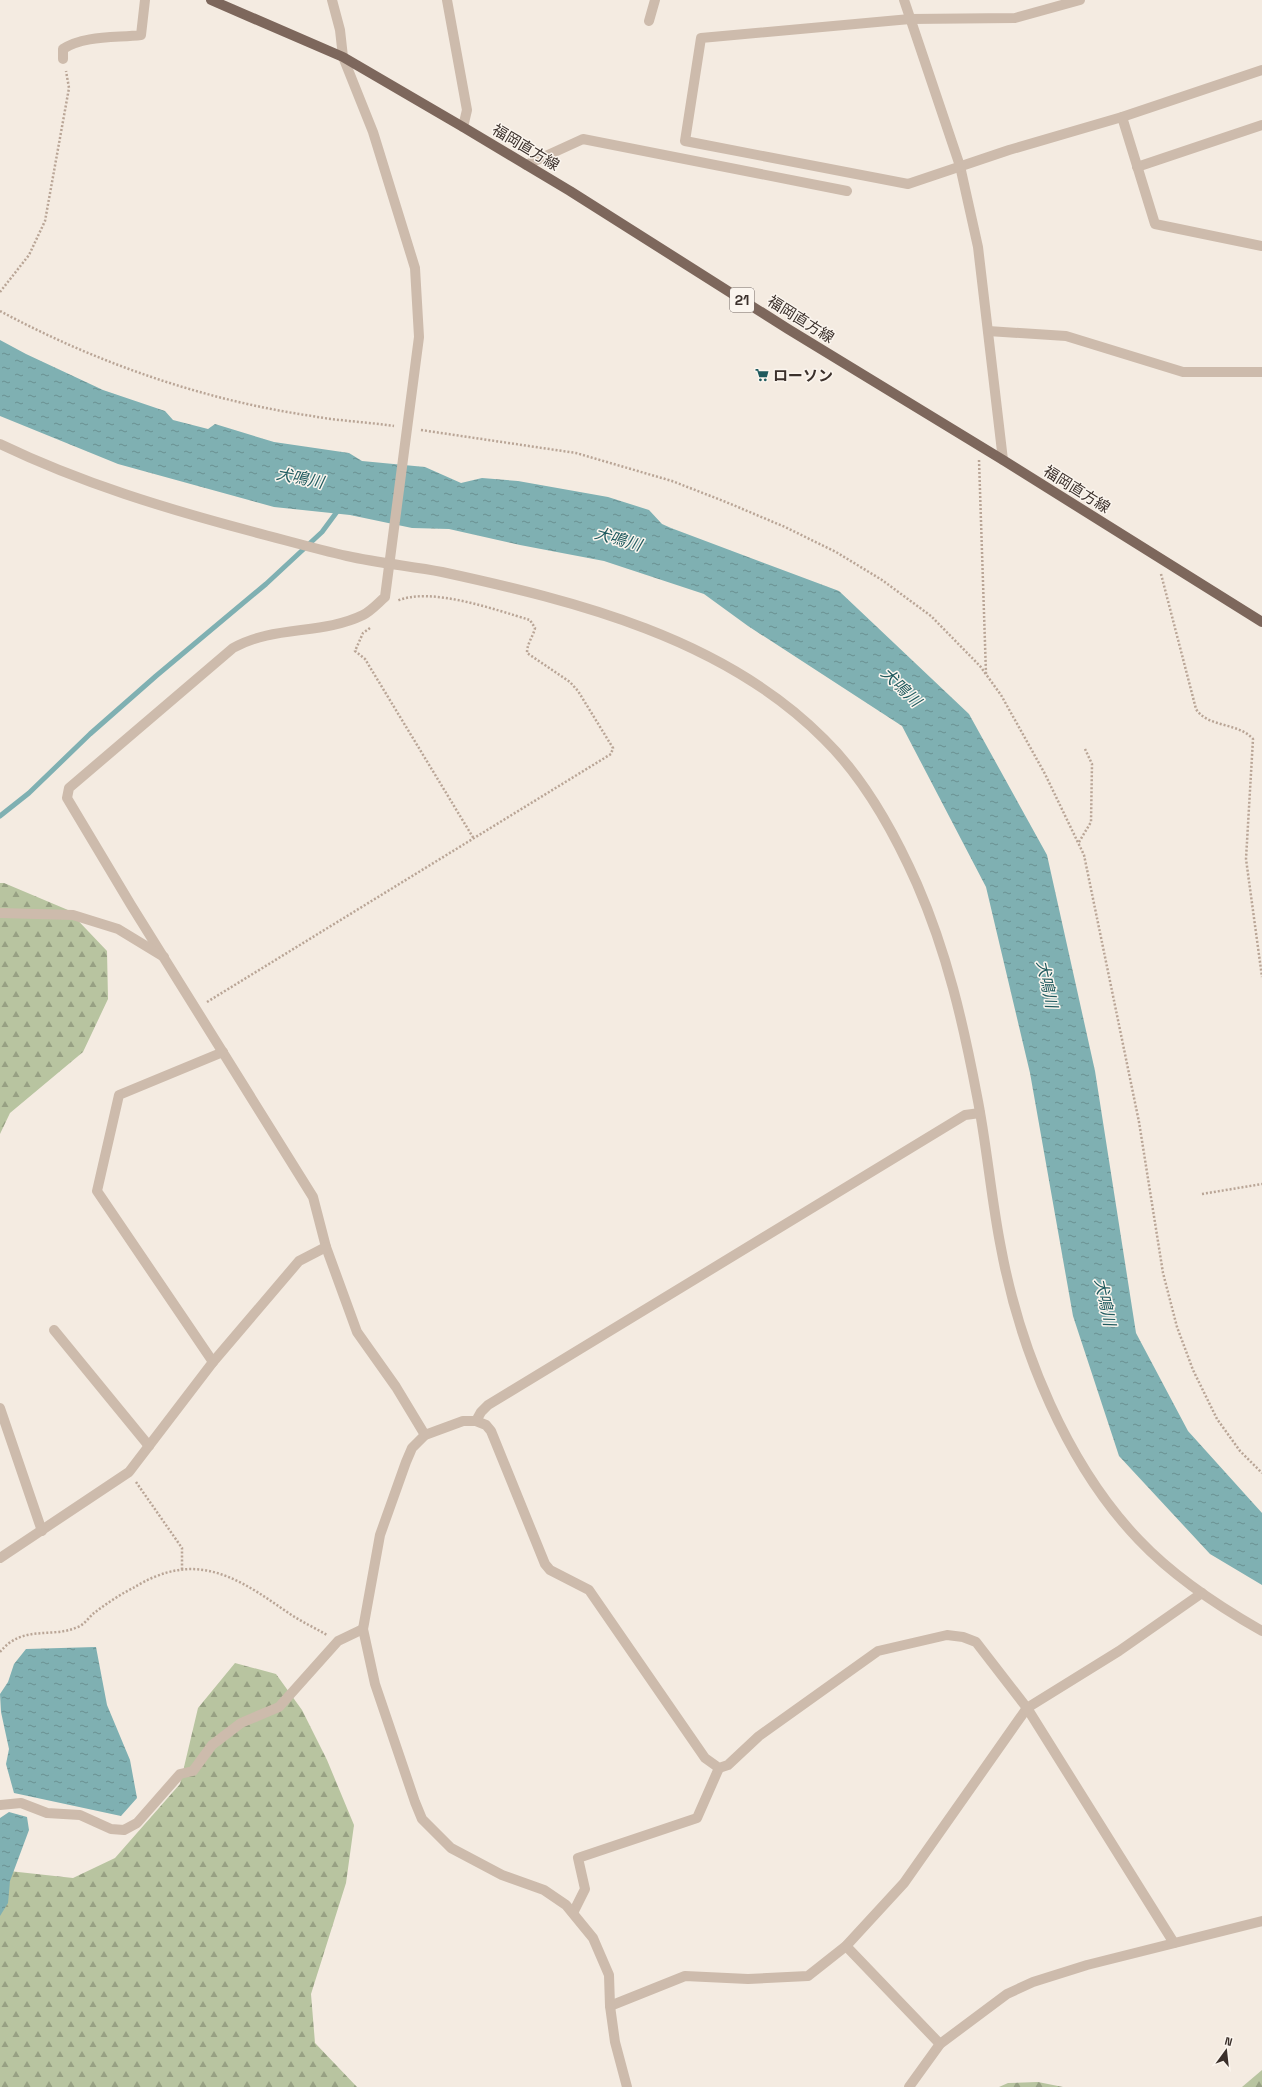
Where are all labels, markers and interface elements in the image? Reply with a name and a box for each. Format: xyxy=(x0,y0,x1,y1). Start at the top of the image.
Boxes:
street label: 福岡直方線 xyxy=(489,120,563,174)
road number: 21 xyxy=(730,288,754,312)
street label: 福岡直方線 xyxy=(764,291,838,347)
place label: ローソン xyxy=(773,366,833,385)
supermarket icon: ローソン xyxy=(754,367,770,383)
street label: 福岡直方線 xyxy=(1040,461,1114,517)
water label: 犬鳴川 xyxy=(274,463,328,493)
water label: 犬鳴川 xyxy=(592,522,646,556)
water label: 犬鳴川 xyxy=(876,663,927,713)
water label: 犬鳴川 xyxy=(1032,958,1063,1012)
water label: 犬鳴川 xyxy=(1090,1276,1121,1330)
north arrow xyxy=(1206,2031,1246,2071)
text: N xyxy=(1223,2034,1234,2049)

